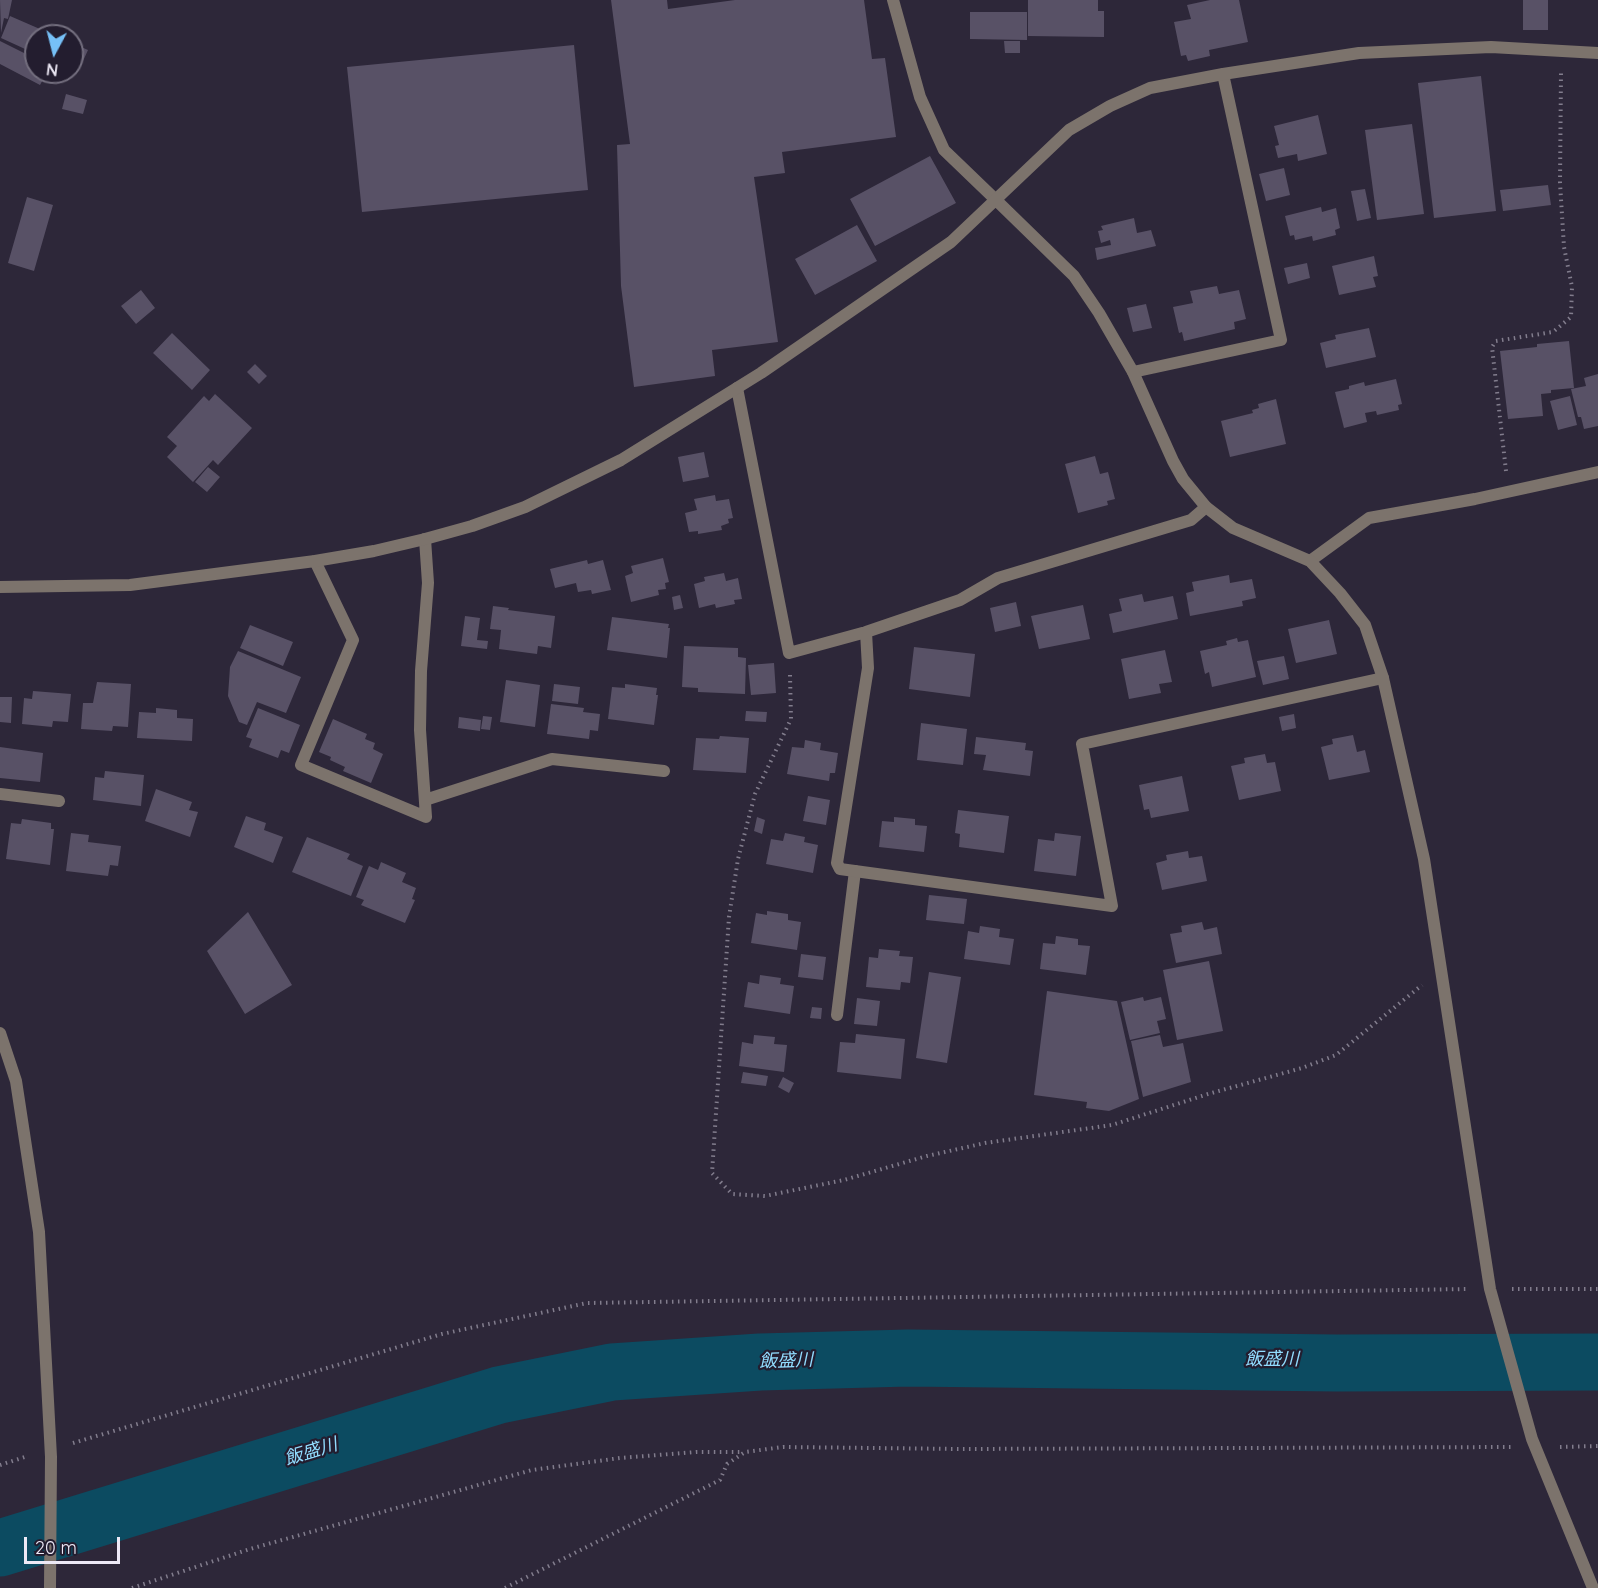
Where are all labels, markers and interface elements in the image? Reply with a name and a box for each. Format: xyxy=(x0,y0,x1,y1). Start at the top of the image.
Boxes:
north arrow xyxy=(24,24,84,84)
text: N xyxy=(45,59,59,81)
water label: 飯盛川 xyxy=(759,1349,813,1373)
water label: 飯盛川 xyxy=(1245,1349,1299,1371)
water label: 飯盛川 xyxy=(282,1434,340,1470)
scale bar xyxy=(27,1525,123,1563)
text: 20 m xyxy=(35,1536,77,1559)

